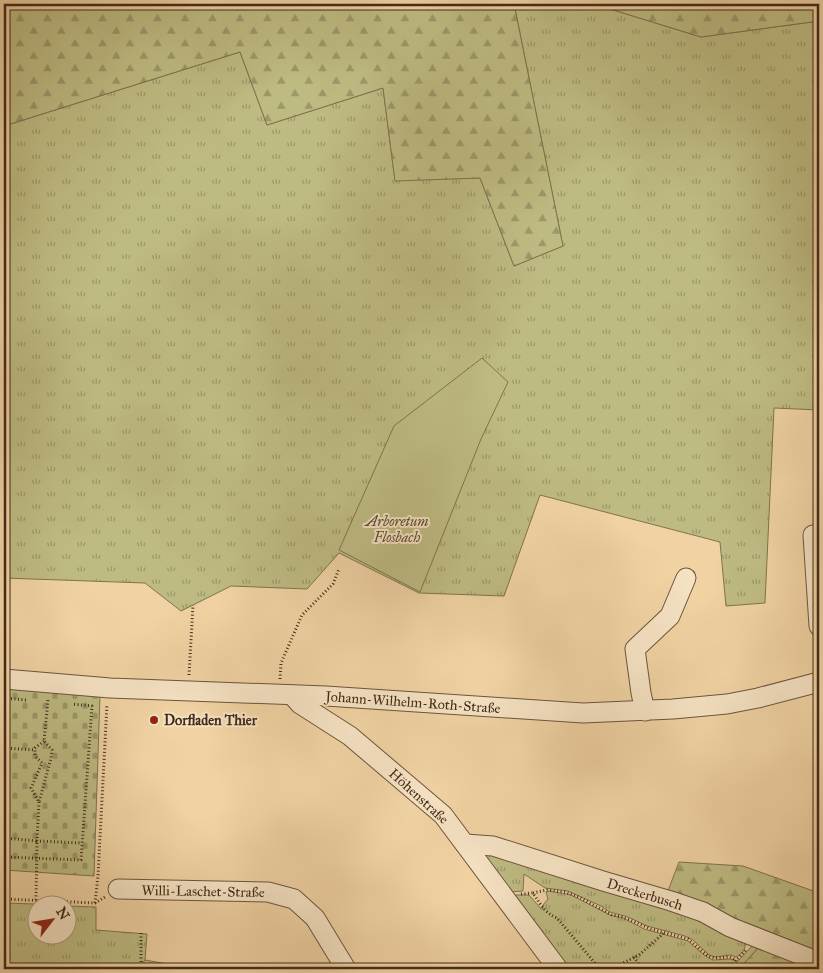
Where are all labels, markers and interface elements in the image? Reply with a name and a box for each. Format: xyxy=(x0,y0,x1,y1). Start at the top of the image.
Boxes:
park label: Arboretum Flosbach xyxy=(364,513,428,546)
street label: Johann-Wilhelm-Roth-Straße xyxy=(323,688,501,718)
place label: Dorfladen Thier xyxy=(164,712,258,729)
marker: Dorfladen Thier xyxy=(148,714,160,726)
street label: Höhenstraße xyxy=(385,765,452,828)
street label: Dreckerbusch xyxy=(605,875,685,914)
street label: Willi-Laschet-Straße xyxy=(141,882,265,901)
north arrow xyxy=(28,896,78,946)
text: N xyxy=(52,904,73,923)

